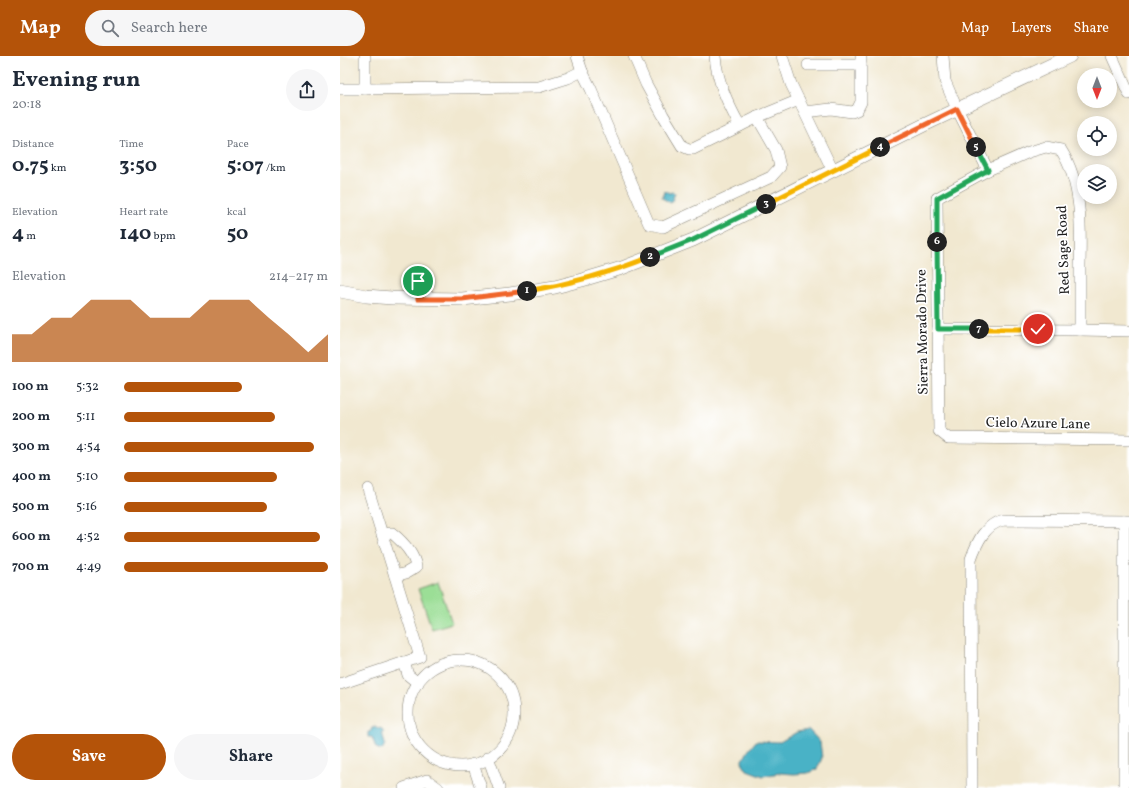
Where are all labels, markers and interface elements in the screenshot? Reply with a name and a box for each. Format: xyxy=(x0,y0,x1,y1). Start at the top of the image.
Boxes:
search box xyxy=(85,10,365,46)
text: Map xyxy=(20,15,61,41)
icon: search xyxy=(99,17,121,39)
text: Search here xyxy=(131,18,208,39)
text: Map xyxy=(961,19,989,38)
text: Layers xyxy=(1011,19,1051,38)
text: Share xyxy=(1073,19,1109,38)
text: Evening run xyxy=(12,65,141,96)
north arrow xyxy=(1077,68,1117,108)
map controls xyxy=(1077,68,1117,204)
button: share xyxy=(286,69,328,111)
text: 20:18 xyxy=(12,96,41,114)
button: locate xyxy=(1077,116,1117,156)
text: Distance xyxy=(12,137,54,152)
text: Time xyxy=(119,137,143,152)
text: Pace xyxy=(227,137,249,152)
pin: 4 xyxy=(870,137,890,157)
pin: 5 xyxy=(966,137,986,157)
text: 4 xyxy=(877,139,883,154)
text: 5 xyxy=(973,139,979,154)
text: 0.75 xyxy=(12,152,49,180)
text: 3:50 xyxy=(119,152,157,180)
text: 5:07 xyxy=(227,152,264,180)
text: km xyxy=(49,161,67,176)
text: /km xyxy=(264,161,286,176)
button: layers xyxy=(1077,164,1117,204)
pin: 3 xyxy=(756,194,776,214)
text: 3 xyxy=(763,196,769,211)
text: Elevation xyxy=(12,205,58,220)
text: Heart rate xyxy=(119,205,168,220)
text: kcal xyxy=(227,205,246,220)
street label: Red Sage Road xyxy=(1053,205,1075,295)
text: 4 xyxy=(12,220,24,248)
text: 140 xyxy=(119,220,151,248)
text: 50 xyxy=(227,220,248,248)
text: m xyxy=(24,229,36,244)
text: bpm xyxy=(151,229,176,244)
pin: 6 xyxy=(927,232,947,252)
text: 6 xyxy=(934,234,940,249)
pin: 2 xyxy=(640,247,660,267)
text: 2 xyxy=(647,249,653,264)
pin xyxy=(401,264,435,298)
text: Elevation xyxy=(12,268,66,286)
text: 214–217 m xyxy=(269,268,328,286)
street label: Sierra Morado Drive xyxy=(912,269,934,395)
icon: arrive xyxy=(407,270,429,292)
pin: 1 xyxy=(517,281,537,301)
text: 1 xyxy=(525,283,529,298)
pin xyxy=(1021,312,1055,346)
icon: check xyxy=(1027,318,1049,340)
pin: 7 xyxy=(969,319,989,339)
text: 7 xyxy=(976,321,982,336)
text: 100 m xyxy=(12,378,49,396)
text: 5:32 xyxy=(76,378,99,396)
text: 200 m xyxy=(12,408,50,426)
text: 5:11 xyxy=(76,408,95,426)
street label: Cielo Azure Lane xyxy=(986,414,1091,434)
text: 300 m xyxy=(12,438,50,456)
text: 4:54 xyxy=(76,438,101,456)
text: 400 m xyxy=(12,468,51,486)
text: 5:10 xyxy=(76,468,98,486)
text: 500 m xyxy=(12,498,49,516)
text: 5:16 xyxy=(76,498,97,516)
text: 600 m xyxy=(12,528,50,546)
text: 4:52 xyxy=(76,528,100,546)
text: 700 m xyxy=(12,558,49,576)
text: 4:49 xyxy=(76,558,101,576)
button: Save xyxy=(12,734,166,780)
button: Share xyxy=(174,734,328,780)

